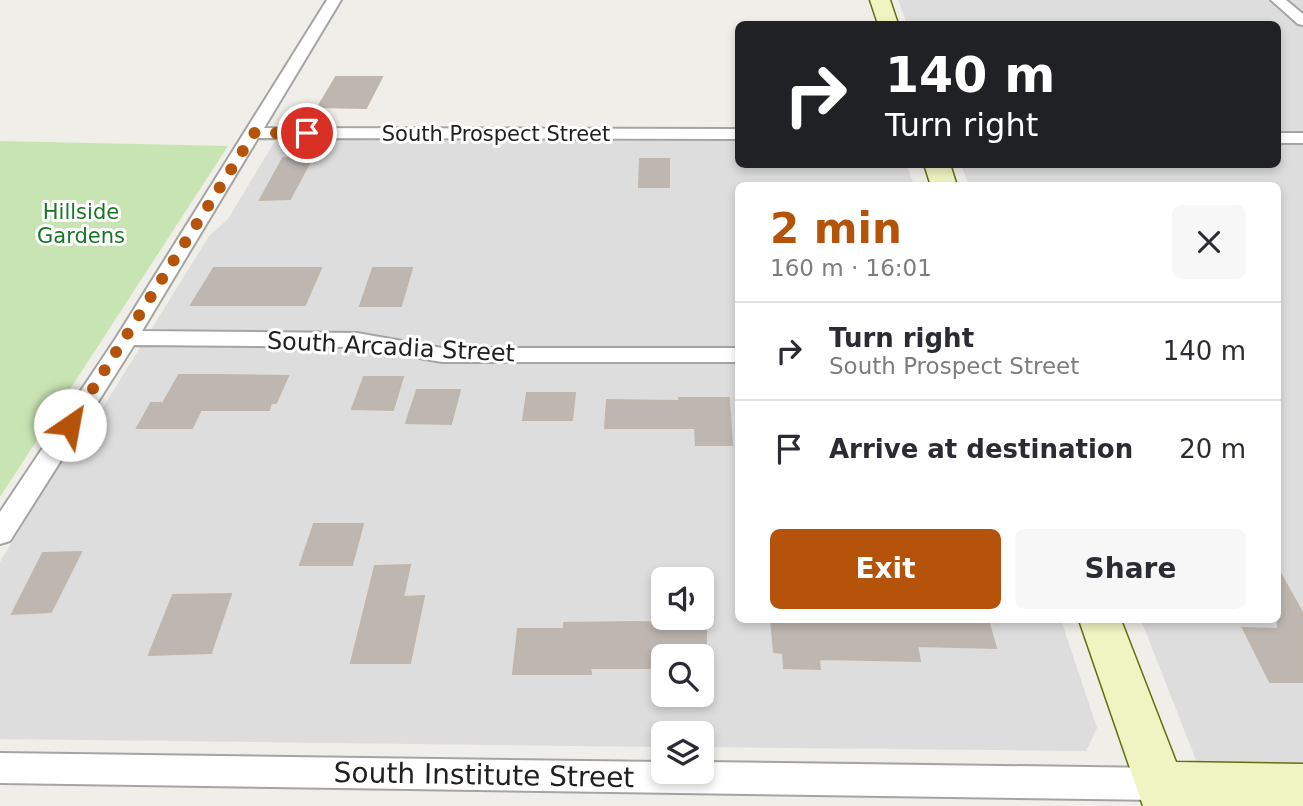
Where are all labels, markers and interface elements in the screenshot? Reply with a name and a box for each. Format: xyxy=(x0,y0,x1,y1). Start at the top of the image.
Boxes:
text: 140 m xyxy=(885,47,1055,104)
icon: right xyxy=(770,49,861,140)
pin xyxy=(277,103,337,163)
text: Turn right xyxy=(885,106,1038,144)
icon: arrive xyxy=(288,114,326,152)
street label: South Prospect Street xyxy=(382,122,610,146)
park label: Hillside Gardens xyxy=(37,200,125,248)
text: 2 min xyxy=(770,204,902,253)
button: close xyxy=(1172,205,1246,279)
text: 160 m · 16:01 xyxy=(770,255,932,281)
text: Turn right xyxy=(829,323,974,353)
street label: South Arcadia Street xyxy=(266,327,516,367)
icon: right xyxy=(770,332,808,370)
text: 140 m xyxy=(1163,336,1246,366)
text: South Prospect Street xyxy=(829,353,1079,379)
position arrow xyxy=(33,388,107,462)
icon: arrive xyxy=(770,430,808,468)
text: Arrive at destination xyxy=(829,434,1133,464)
text: 20 m xyxy=(1179,434,1246,464)
button: Exit xyxy=(770,529,1001,609)
button: Share xyxy=(1015,529,1246,609)
map controls xyxy=(651,567,714,784)
button: sound xyxy=(651,567,714,630)
button: search xyxy=(651,644,714,707)
button: layers xyxy=(651,721,714,784)
street label: South Institute Street xyxy=(333,756,635,794)

